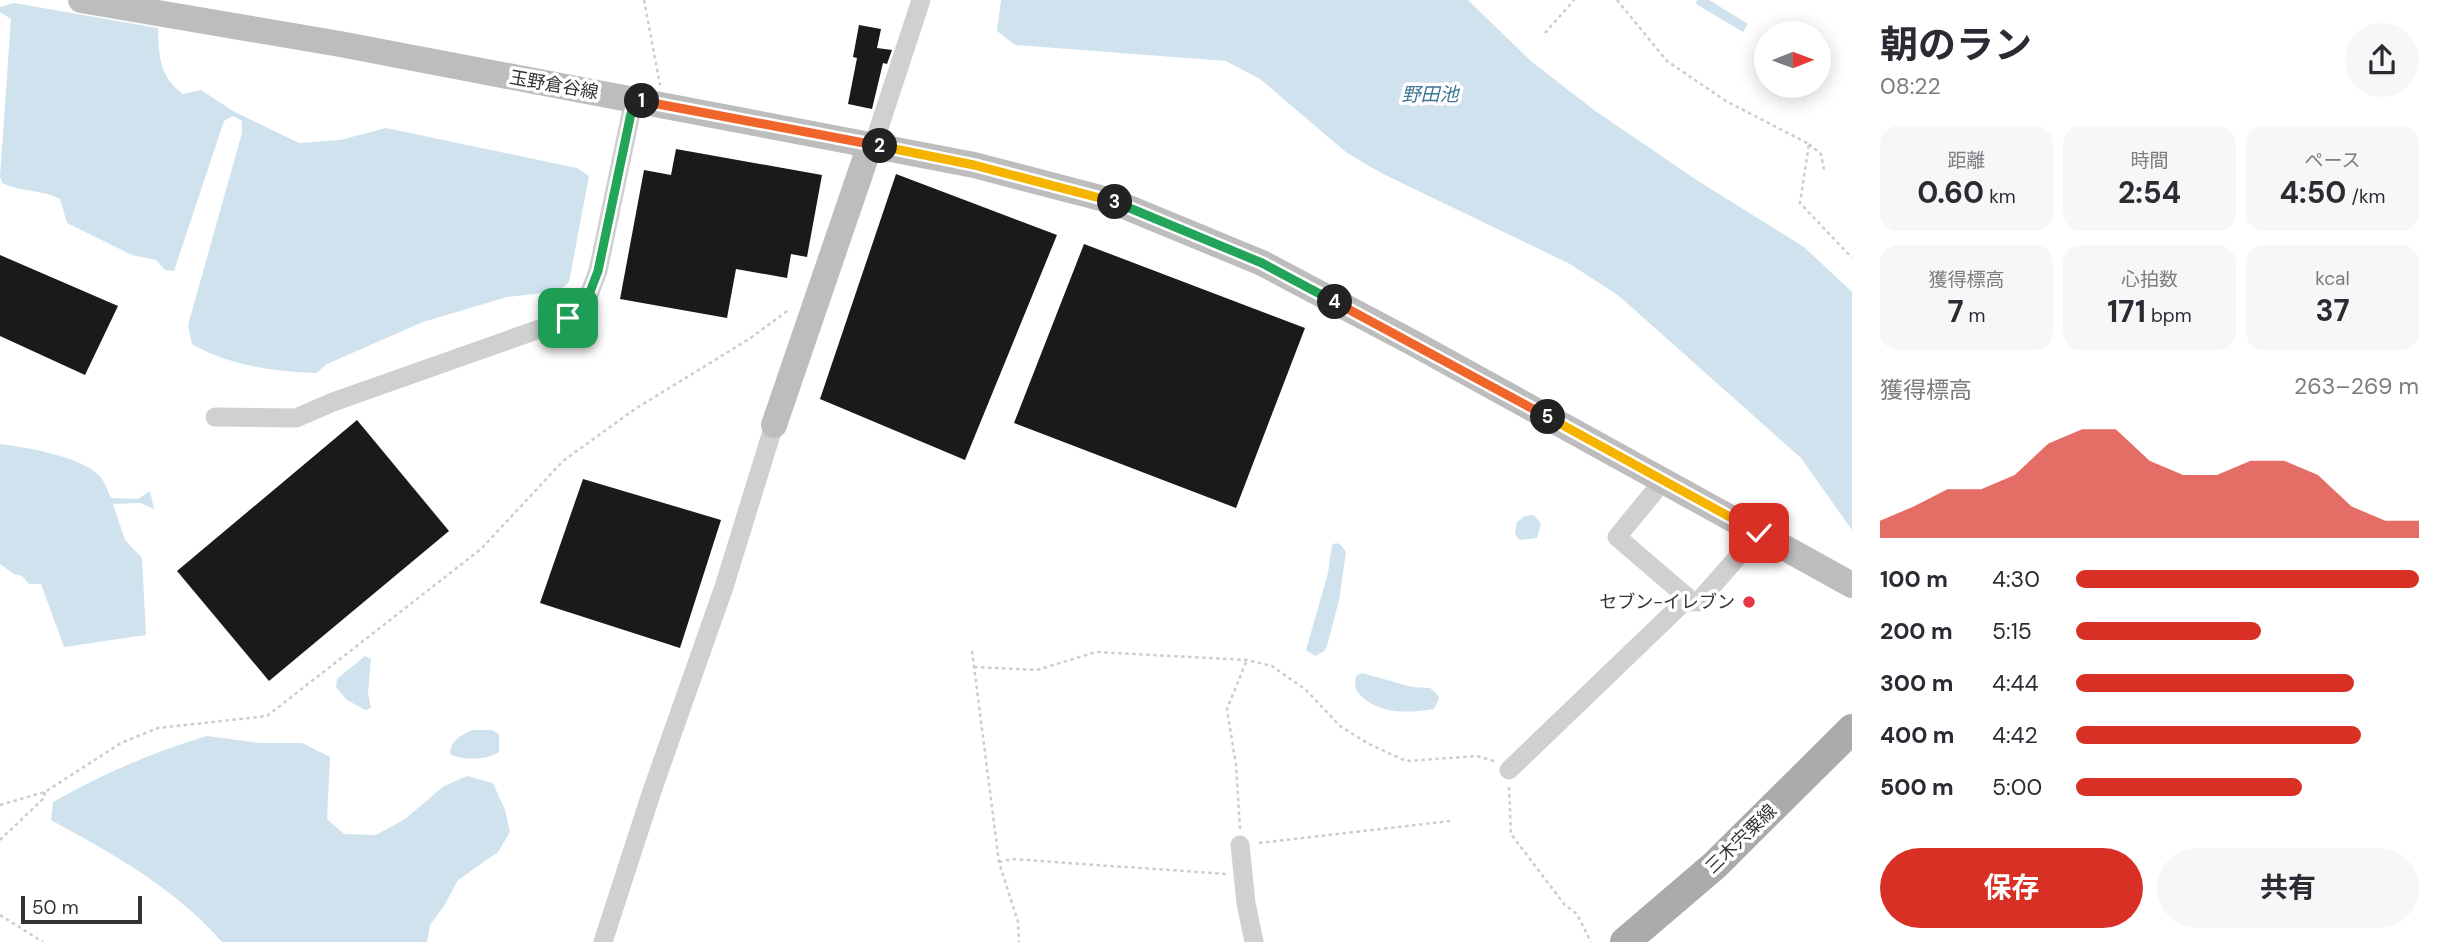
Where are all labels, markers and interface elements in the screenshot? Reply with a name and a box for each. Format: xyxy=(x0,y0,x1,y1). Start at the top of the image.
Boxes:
text: 朝のラン xyxy=(1880,20,2032,70)
north arrow xyxy=(1754,21,1830,98)
map controls xyxy=(1754,21,1831,98)
button: share xyxy=(2345,23,2419,97)
street label: 玉野倉谷線 xyxy=(508,65,600,105)
text: 08:22 xyxy=(1880,71,1941,101)
water label: 野田池 xyxy=(1401,82,1460,107)
pin: 1 xyxy=(624,84,660,119)
text: 1 xyxy=(638,88,645,113)
pin: 2 xyxy=(862,128,898,164)
text: 2 xyxy=(874,133,885,158)
text: 距離 xyxy=(1947,148,1986,173)
text: 時間 xyxy=(2130,148,2169,173)
text: ペース xyxy=(2304,148,2361,173)
text: 0.60 xyxy=(1917,173,1984,212)
text: 2:54 xyxy=(2118,173,2181,212)
text: 4:50 xyxy=(2280,173,2346,212)
pin: 3 xyxy=(1098,184,1132,220)
text: km xyxy=(1984,184,2016,209)
text: /km xyxy=(2346,184,2385,209)
text: 3 xyxy=(1109,189,1120,214)
text: kcal xyxy=(2315,266,2350,291)
text: 獲得標高 xyxy=(1928,267,2005,292)
text: 心拍数 xyxy=(2121,267,2178,292)
pin: 4 xyxy=(1318,284,1352,320)
pin xyxy=(538,288,598,348)
text: 4 xyxy=(1328,289,1341,314)
text: 37 xyxy=(2316,291,2350,330)
text: 7 xyxy=(1947,292,1964,331)
text: 171 xyxy=(2107,292,2146,331)
icon: arrive xyxy=(549,299,587,337)
text: m xyxy=(1964,303,1986,328)
text: bpm xyxy=(2146,303,2192,328)
text: 263–269 m xyxy=(2294,371,2419,401)
text: 獲得標高 xyxy=(1880,375,1972,405)
pin: 5 xyxy=(1530,400,1566,434)
text: 5 xyxy=(1542,404,1553,429)
pin xyxy=(1729,503,1789,563)
icon: check xyxy=(1740,514,1778,552)
text: 100 m xyxy=(1880,564,1948,594)
text: 4:30 xyxy=(1992,564,2040,594)
place label: セブン-イレブン xyxy=(1599,590,1735,614)
marker: セブン-イレブン xyxy=(1741,594,1757,610)
text: 200 m xyxy=(1880,616,1953,646)
text: 5:15 xyxy=(1992,616,2032,646)
text: 300 m xyxy=(1880,668,1953,698)
text: 4:44 xyxy=(1992,668,2039,698)
text: 400 m xyxy=(1880,720,1954,750)
text: 4:42 xyxy=(1992,720,2038,750)
text: 500 m xyxy=(1880,772,1954,802)
text: 5:00 xyxy=(1992,772,2042,802)
street label: 三木宍粟線 xyxy=(1700,799,1782,879)
button: 保存 xyxy=(1880,848,2143,928)
button: 共有 xyxy=(2157,848,2419,928)
scale bar xyxy=(21,893,142,925)
text: 50 m xyxy=(32,895,79,920)

